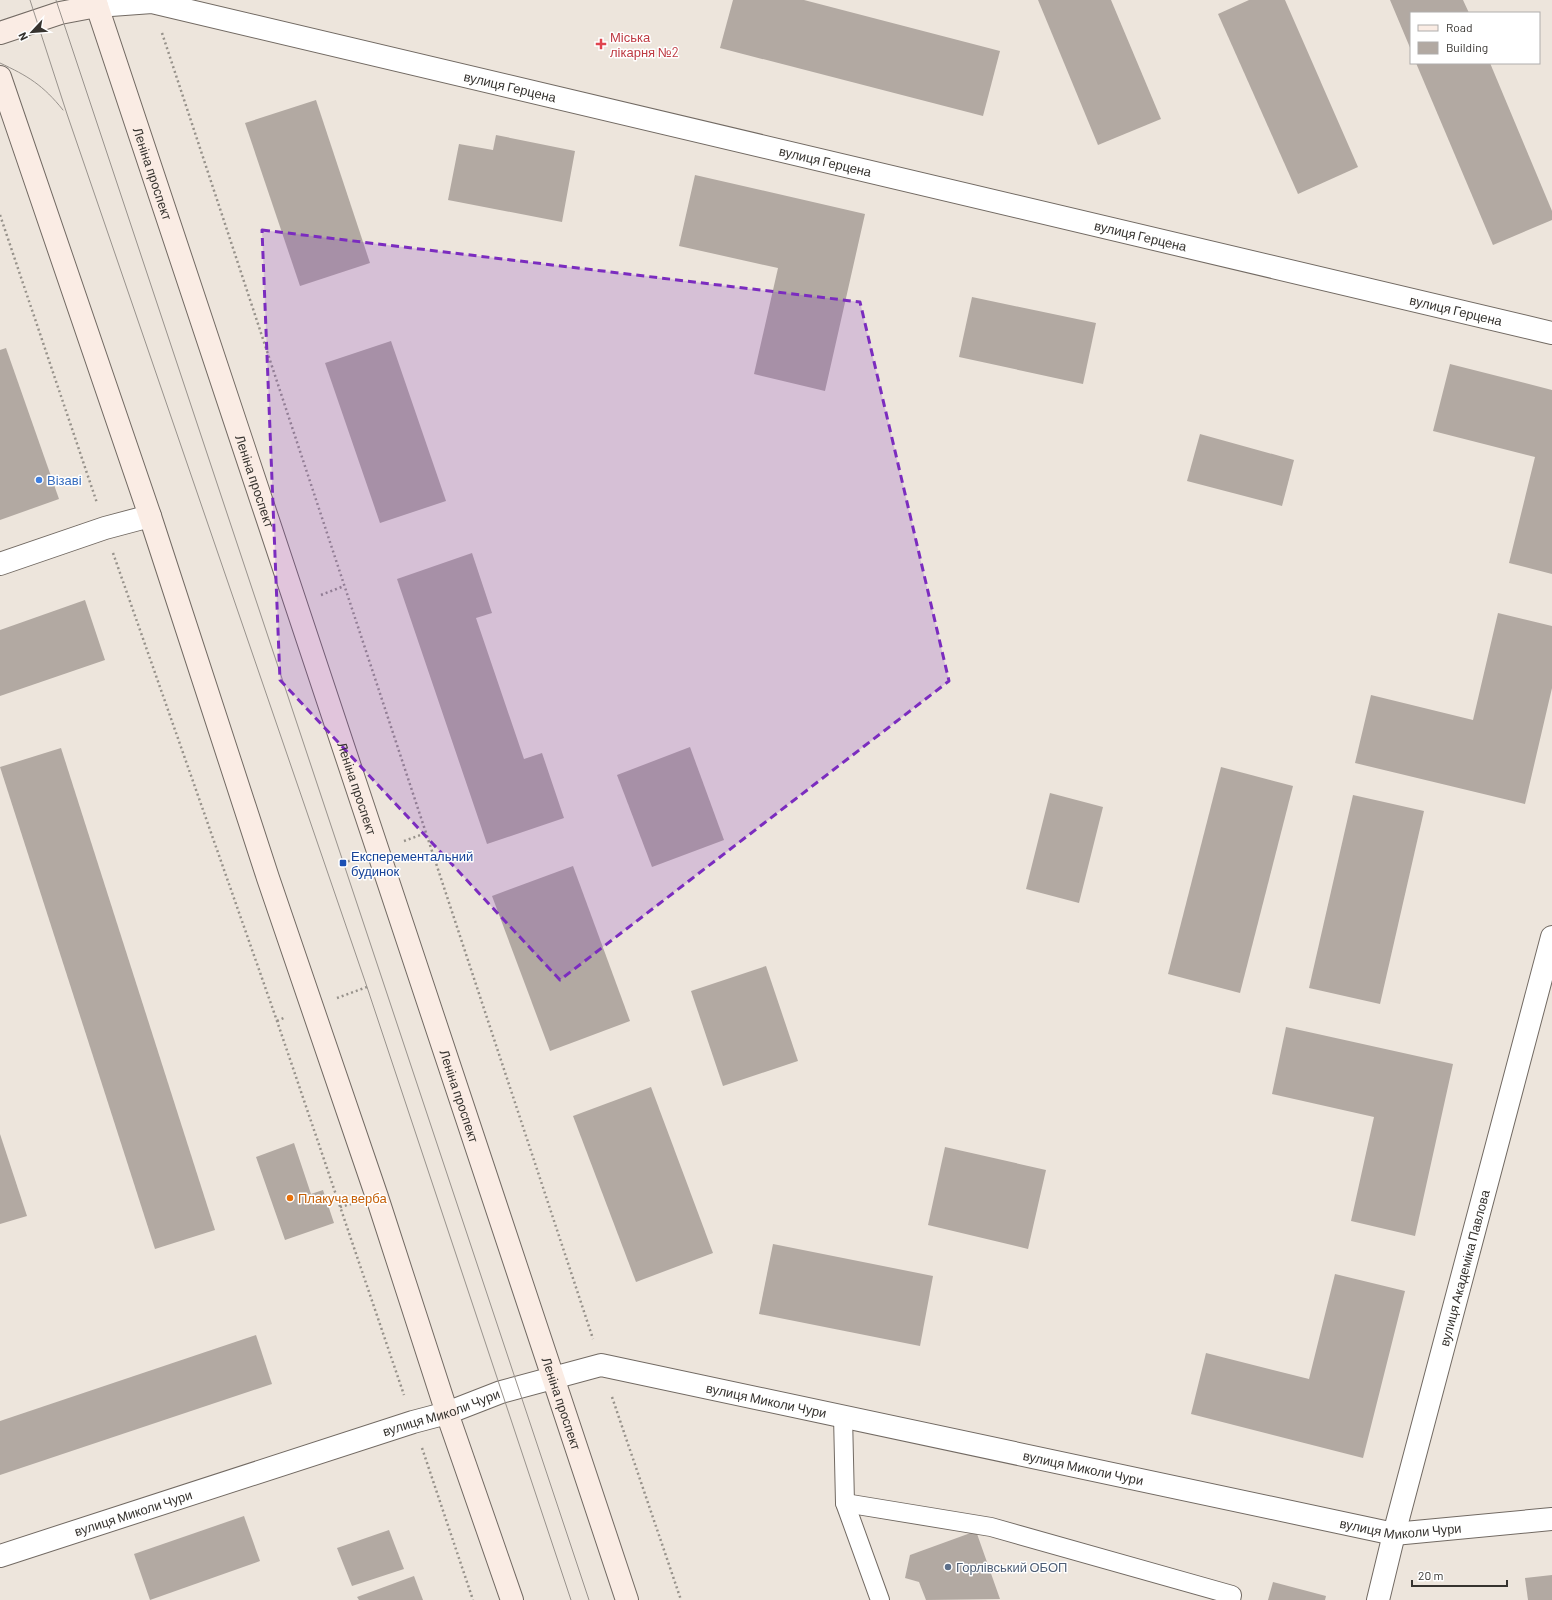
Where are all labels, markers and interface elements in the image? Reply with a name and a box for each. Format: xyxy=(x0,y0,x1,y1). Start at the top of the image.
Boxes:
north arrow xyxy=(12,12,52,52)
legend xyxy=(1410,12,1540,64)
text: Road xyxy=(1446,20,1473,34)
place label: Міська лікарня №2 xyxy=(610,29,679,60)
text: N xyxy=(15,30,30,43)
marker: Міська лікарня №2 xyxy=(595,38,607,50)
text: Building xyxy=(1446,40,1488,54)
street label: вулиця Герцена xyxy=(462,68,559,105)
street label: Леніна проспект xyxy=(130,125,176,222)
street label: вулиця Герцена xyxy=(778,143,874,180)
street label: вулиця Герцена xyxy=(1093,217,1189,255)
street label: вулиця Герцена xyxy=(1408,292,1504,329)
street label: Леніна проспект xyxy=(232,433,278,530)
place label: Візаві xyxy=(47,472,82,488)
marker: Візаві xyxy=(34,475,44,485)
street label: Леніна проспект xyxy=(334,740,380,837)
place label: Експерементальний будинок xyxy=(351,848,473,879)
marker: Експерементальний будинок xyxy=(338,858,348,868)
street label: Леніна проспект xyxy=(437,1047,482,1145)
street label: вулиця Академіка Павлова xyxy=(1436,1187,1493,1348)
place label: Плакуча верба xyxy=(298,1190,387,1206)
marker: Плакуча верба xyxy=(285,1193,295,1203)
street label: Леніна проспект xyxy=(539,1355,585,1452)
street label: вулиця Миколи Чури xyxy=(705,1380,828,1421)
street label: вулиця Миколи Чури xyxy=(381,1385,502,1439)
street label: вулиця Миколи Чури xyxy=(1022,1447,1145,1488)
street label: вулиця Миколи Чури xyxy=(72,1486,194,1539)
street label: вулиця Миколи Чури xyxy=(1338,1515,1462,1542)
place label: Горлівський ОБОП xyxy=(956,1559,1067,1575)
marker: Горлівський ОБОП xyxy=(943,1562,953,1572)
scale bar xyxy=(1412,1562,1507,1588)
text: 20 m xyxy=(1418,1568,1444,1582)

